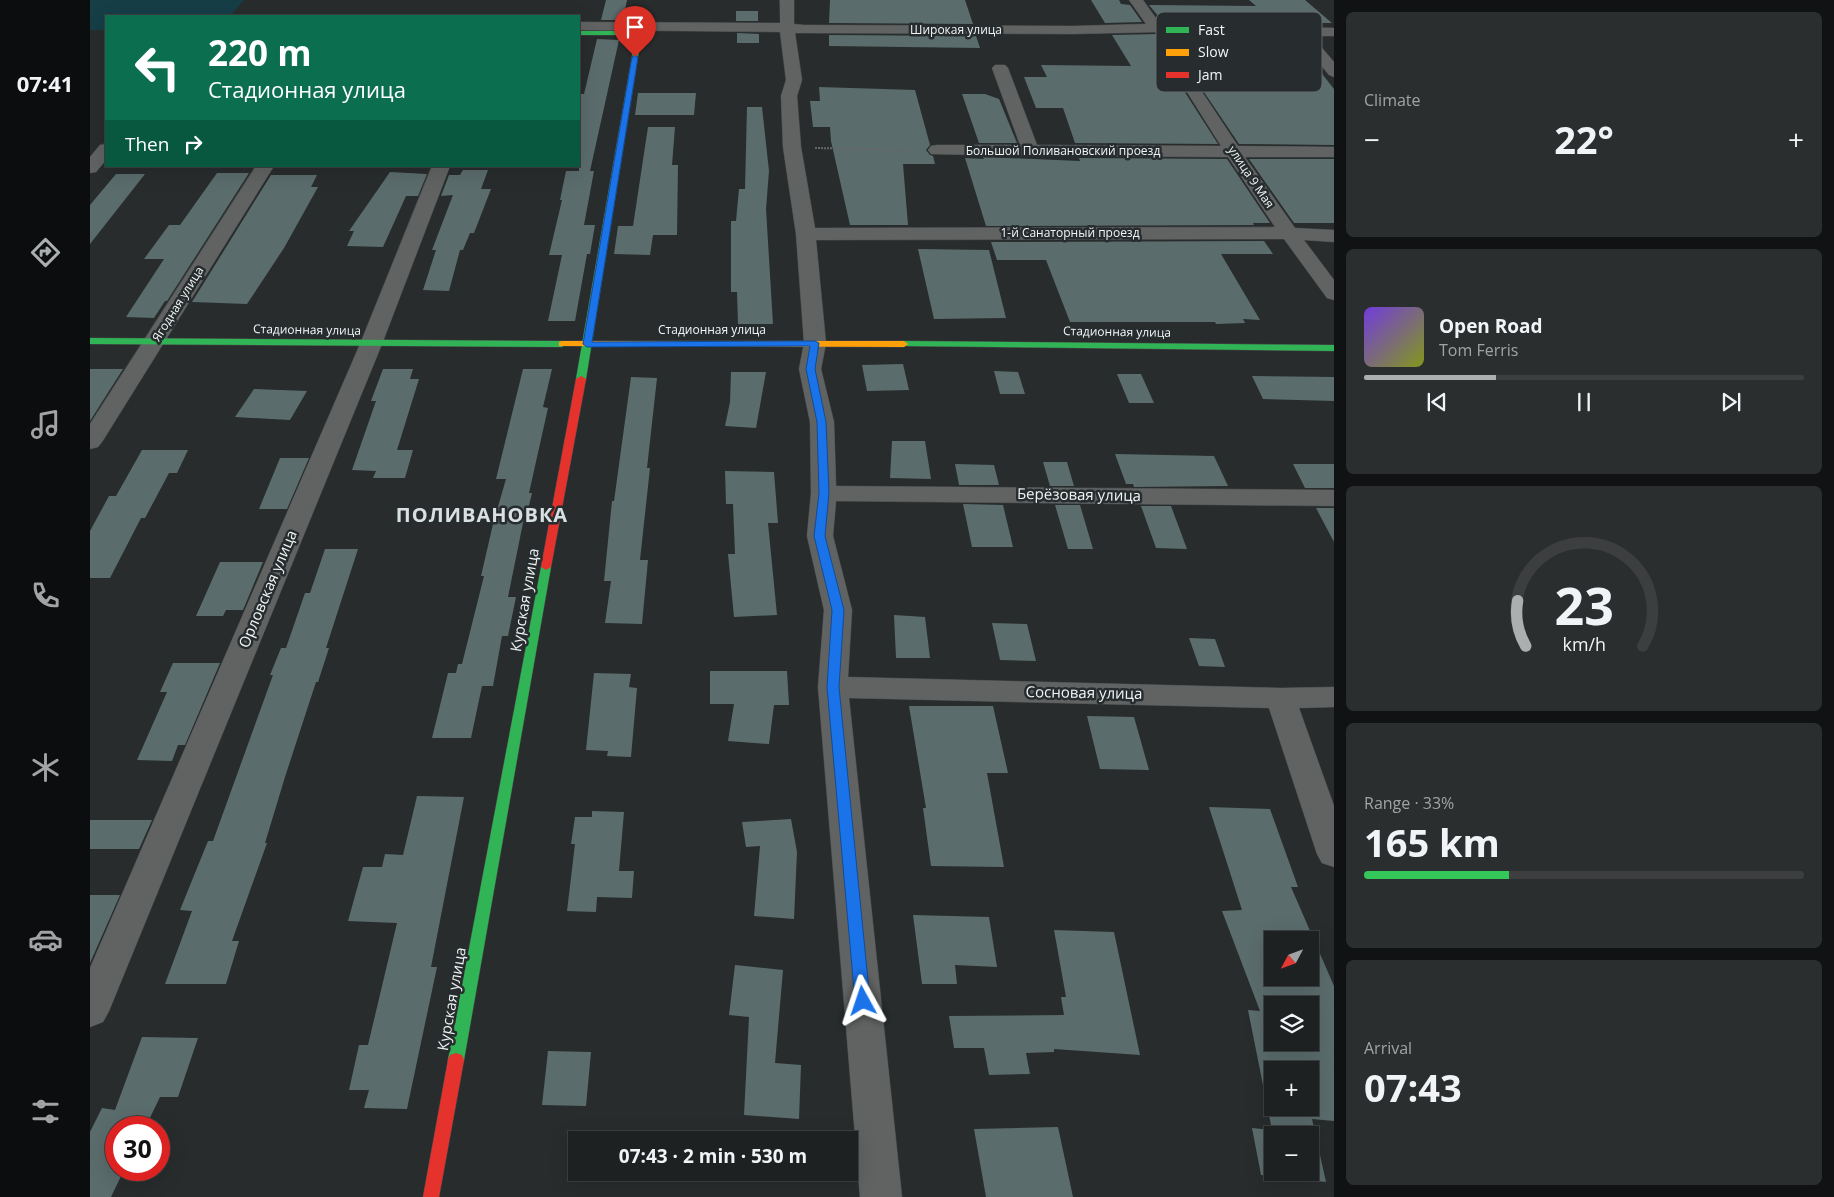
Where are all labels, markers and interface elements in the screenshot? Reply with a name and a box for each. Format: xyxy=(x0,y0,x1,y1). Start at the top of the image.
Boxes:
pin xyxy=(614,6,656,57)
legend xyxy=(1156,12,1322,92)
icon: arrive xyxy=(621,13,649,41)
text: Fast xyxy=(1198,20,1225,39)
street label: Широкая улица xyxy=(910,21,1002,38)
text: 220 m xyxy=(208,29,312,76)
icon: left xyxy=(125,35,190,100)
text: Slow xyxy=(1198,42,1229,61)
text: Jam xyxy=(1196,65,1223,84)
text: 07:41 xyxy=(17,68,73,98)
text: Стадионная улица xyxy=(208,74,406,104)
text: Climate xyxy=(1364,89,1421,111)
text: 22° xyxy=(1554,113,1614,165)
text: − xyxy=(1364,120,1380,158)
text: + xyxy=(1788,120,1804,158)
icon: right xyxy=(179,130,207,158)
text: Then xyxy=(125,131,169,157)
street label: Большой Поливановский проезд xyxy=(966,142,1160,159)
street label: улица 9 Мая xyxy=(1224,142,1279,211)
street label: 1-й Санаторный проезд xyxy=(1000,224,1140,241)
icon: directions xyxy=(28,235,63,270)
street label: Ягодная улица xyxy=(148,263,207,345)
text: Open Road xyxy=(1439,313,1543,339)
street label: Стадионная улица xyxy=(253,320,361,339)
street label: Стадионная улица xyxy=(658,321,766,338)
street label: Стадионная улица xyxy=(1063,322,1171,341)
text: Tom Ferris xyxy=(1439,339,1518,361)
icon: previous xyxy=(1423,388,1451,416)
icon: pause xyxy=(1570,388,1598,416)
icon: next xyxy=(1717,388,1745,416)
icon: music xyxy=(28,407,63,442)
street label: Берёзовая улица xyxy=(1017,483,1141,505)
district label: ПОЛИВАНОВКА xyxy=(396,501,568,528)
street label: Орловская улица xyxy=(233,527,301,650)
street label: Курская улица xyxy=(505,547,543,653)
text: 23 xyxy=(1554,569,1614,640)
icon: phone xyxy=(28,578,63,613)
text: km/h xyxy=(1562,632,1606,656)
street label: Сосновая улица xyxy=(1026,681,1143,703)
icon: climate xyxy=(28,750,63,785)
text: Range · 33% xyxy=(1364,792,1454,814)
text: 165 km xyxy=(1364,816,1500,868)
icon: car xyxy=(28,922,63,957)
north arrow xyxy=(1264,931,1319,986)
map controls xyxy=(1264,931,1319,1181)
street label: Курская улица xyxy=(432,946,470,1052)
position arrow xyxy=(836,974,888,1026)
button: layers xyxy=(1264,996,1319,1051)
text: Arrival xyxy=(1364,1037,1412,1059)
button: + xyxy=(1264,1061,1319,1116)
text: 07:43 xyxy=(1364,1061,1462,1113)
icon: filters xyxy=(28,1094,63,1129)
speed limit sign: 30 xyxy=(105,1116,170,1181)
button: − xyxy=(1264,1126,1319,1181)
text: 07:43 · 2 min · 530 m xyxy=(619,1143,807,1169)

